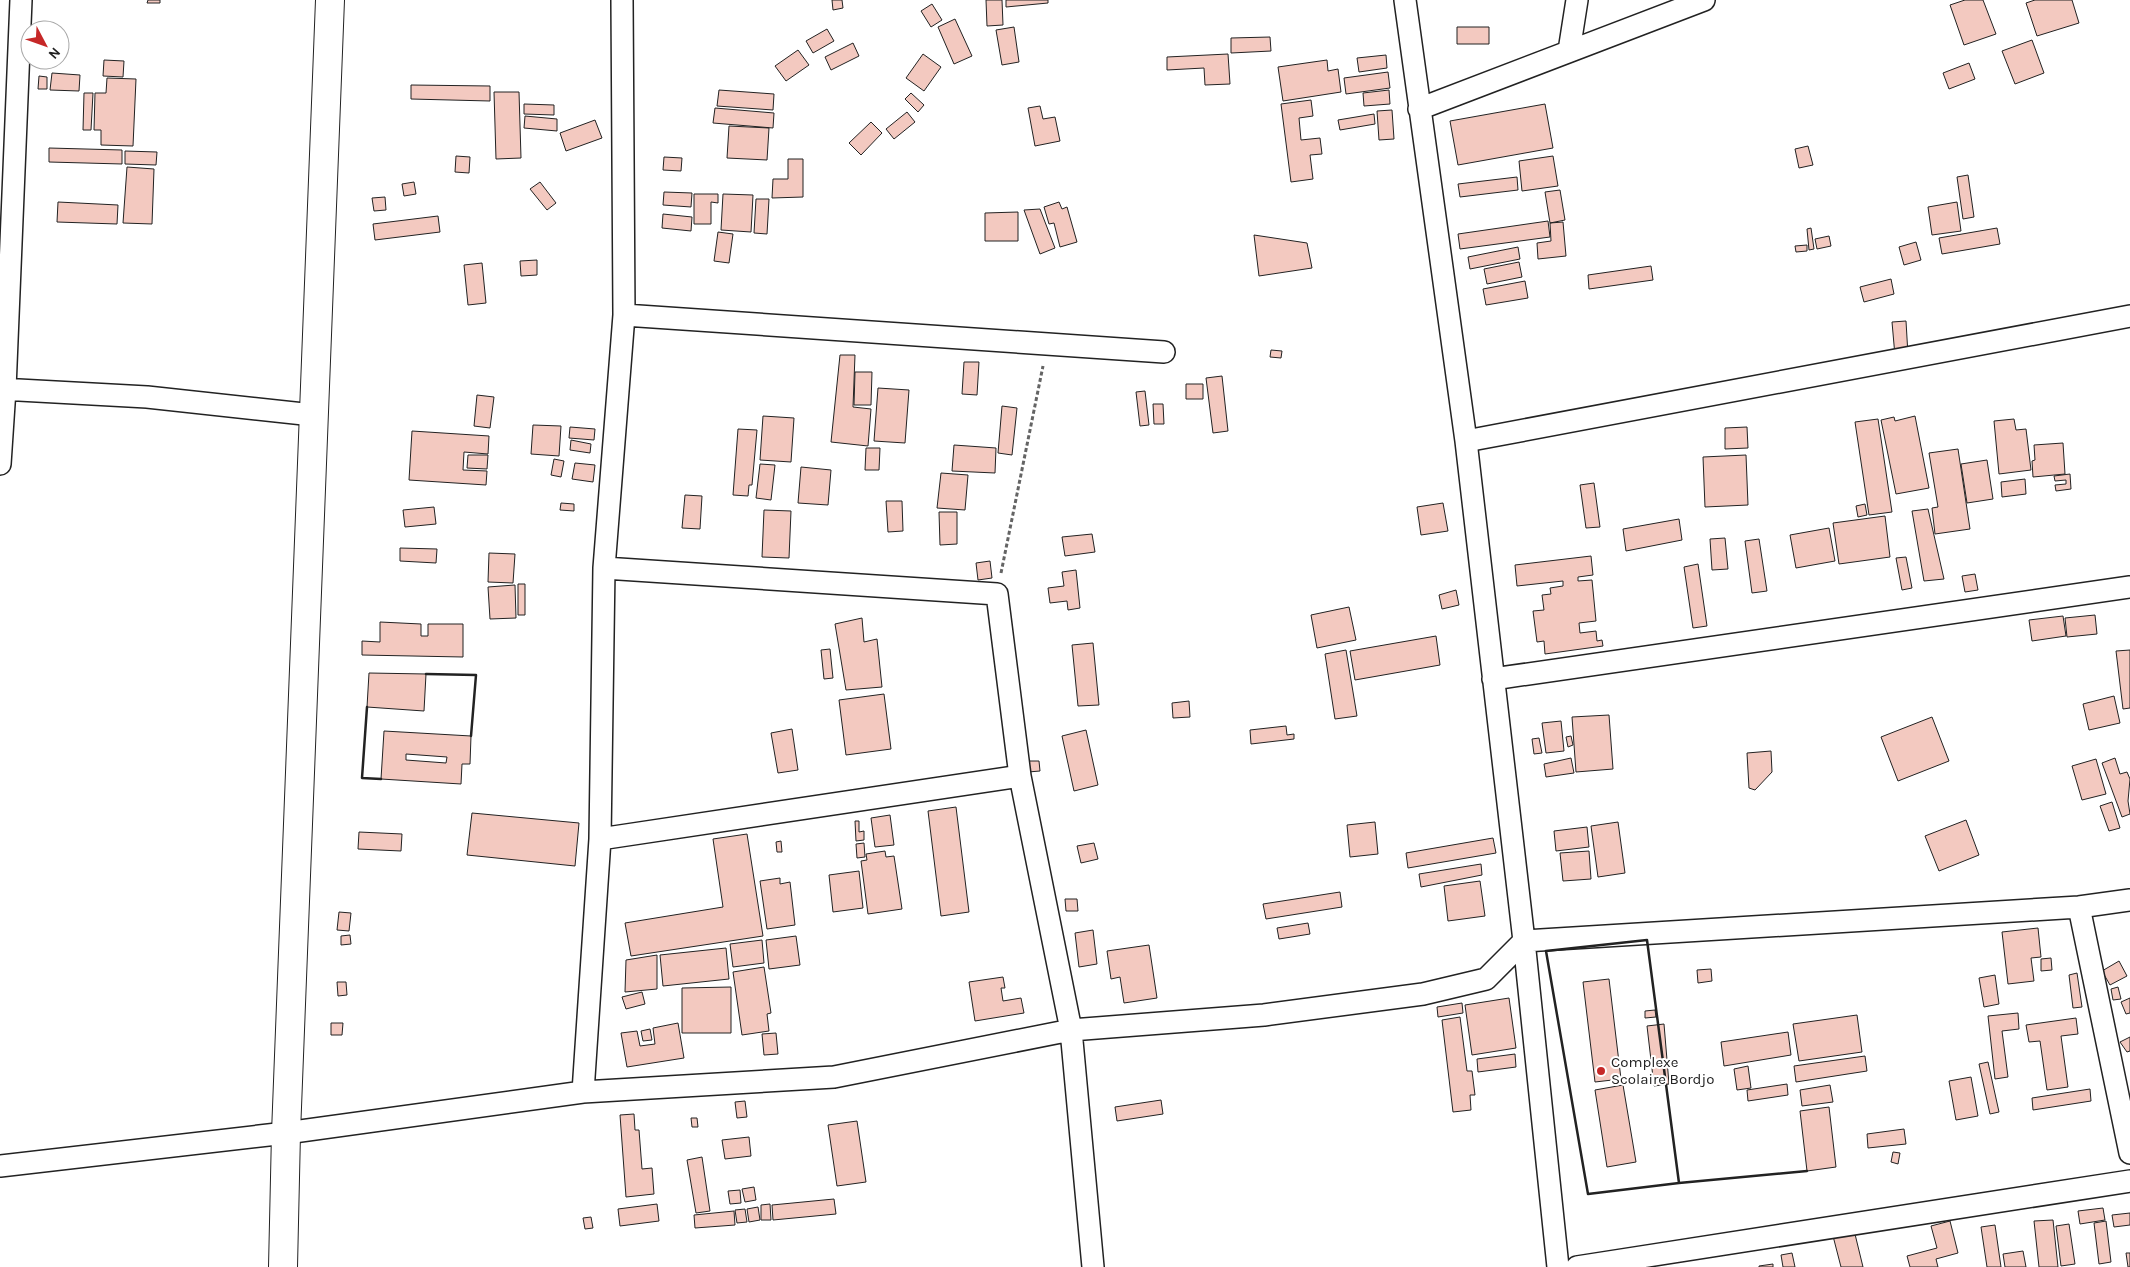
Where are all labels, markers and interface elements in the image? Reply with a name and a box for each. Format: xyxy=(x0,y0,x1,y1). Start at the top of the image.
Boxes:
north arrow xyxy=(20,20,70,70)
text: N xyxy=(45,44,64,63)
place label: Complexe Scolaire Bordjo xyxy=(1611,1053,1714,1088)
marker: Complexe Scolaire Bordjo xyxy=(1595,1065,1607,1077)

